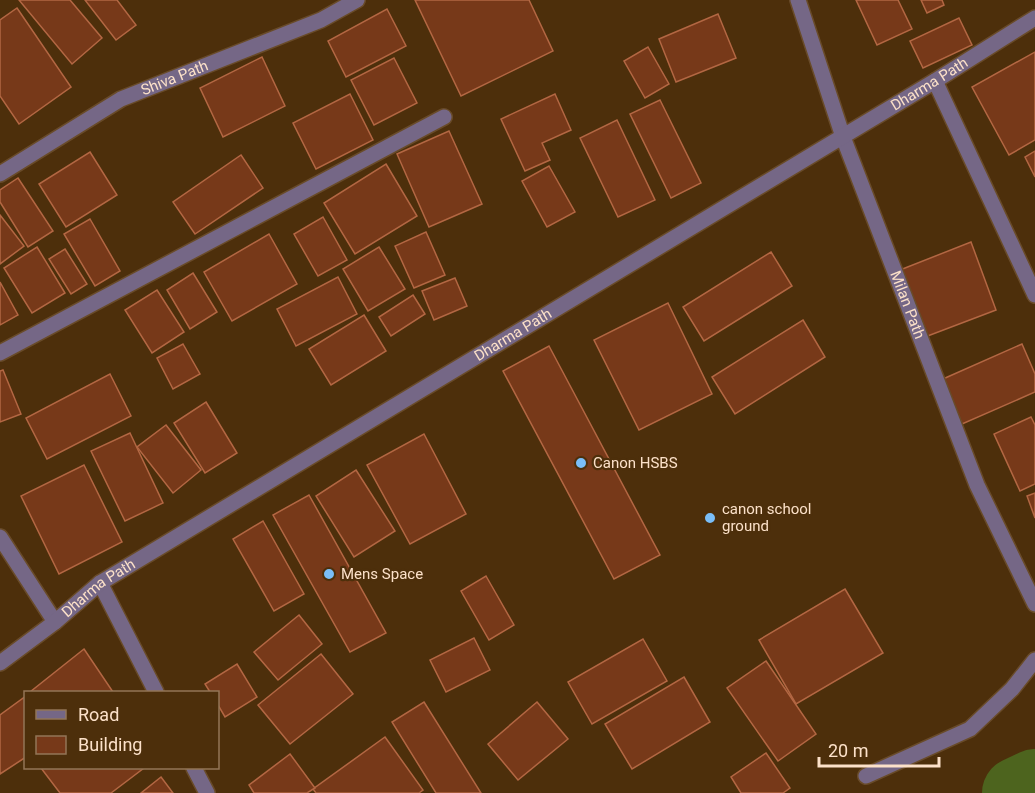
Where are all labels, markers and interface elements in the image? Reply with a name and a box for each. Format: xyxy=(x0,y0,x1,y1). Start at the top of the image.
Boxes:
street label: Dharma Path xyxy=(887,54,971,114)
street label: Shiva Path xyxy=(138,56,211,99)
street label: Milan Path xyxy=(886,268,929,341)
street label: Dharma Path xyxy=(471,305,555,365)
place label: Canon HSBS xyxy=(593,454,678,472)
marker: Canon HSBS xyxy=(574,456,588,470)
place label: canon school ground xyxy=(722,500,811,535)
marker: canon school ground xyxy=(703,511,717,525)
street label: Dharma Path xyxy=(58,555,138,621)
place label: Mens Space xyxy=(341,565,423,583)
marker: Mens Space xyxy=(322,567,336,581)
legend xyxy=(24,691,219,769)
text: Road xyxy=(78,704,119,725)
scale bar xyxy=(819,730,939,768)
text: Building xyxy=(78,734,142,755)
text: 20 m xyxy=(828,740,868,761)

